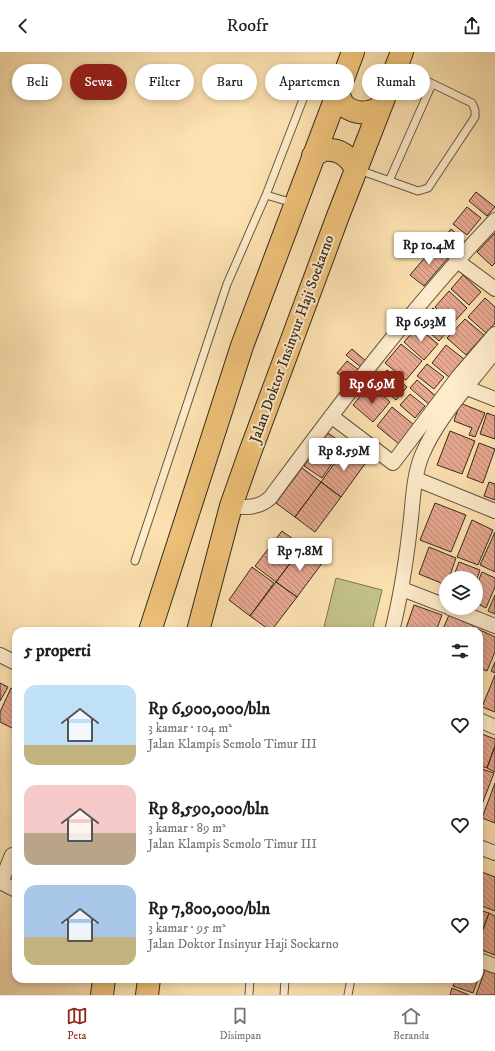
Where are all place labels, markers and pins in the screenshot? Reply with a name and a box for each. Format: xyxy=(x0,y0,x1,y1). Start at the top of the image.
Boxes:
pin: Rp 10.4M xyxy=(388,232,470,266)
pin: Rp 6.93M xyxy=(380,309,462,343)
pin: Rp 6.9M xyxy=(335,371,409,405)
pin: Rp 8.59M xyxy=(303,438,385,472)
pin: Rp 7.8M xyxy=(263,538,337,572)

